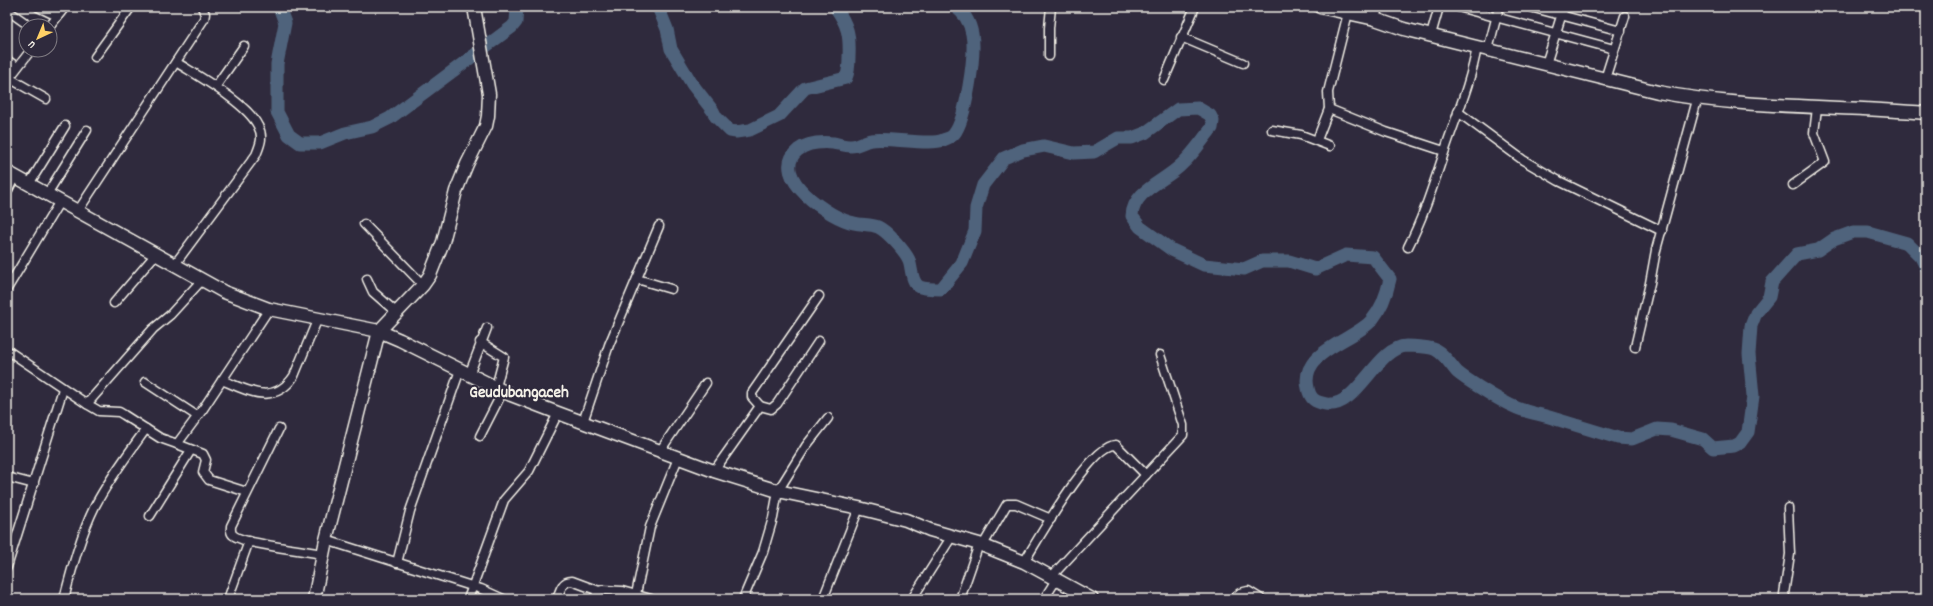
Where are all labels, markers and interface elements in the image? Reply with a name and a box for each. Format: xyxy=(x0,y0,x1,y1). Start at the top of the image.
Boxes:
north arrow xyxy=(18,18,58,58)
text: U xyxy=(25,36,40,51)
district label: Geudubangaceh xyxy=(469,382,569,406)

